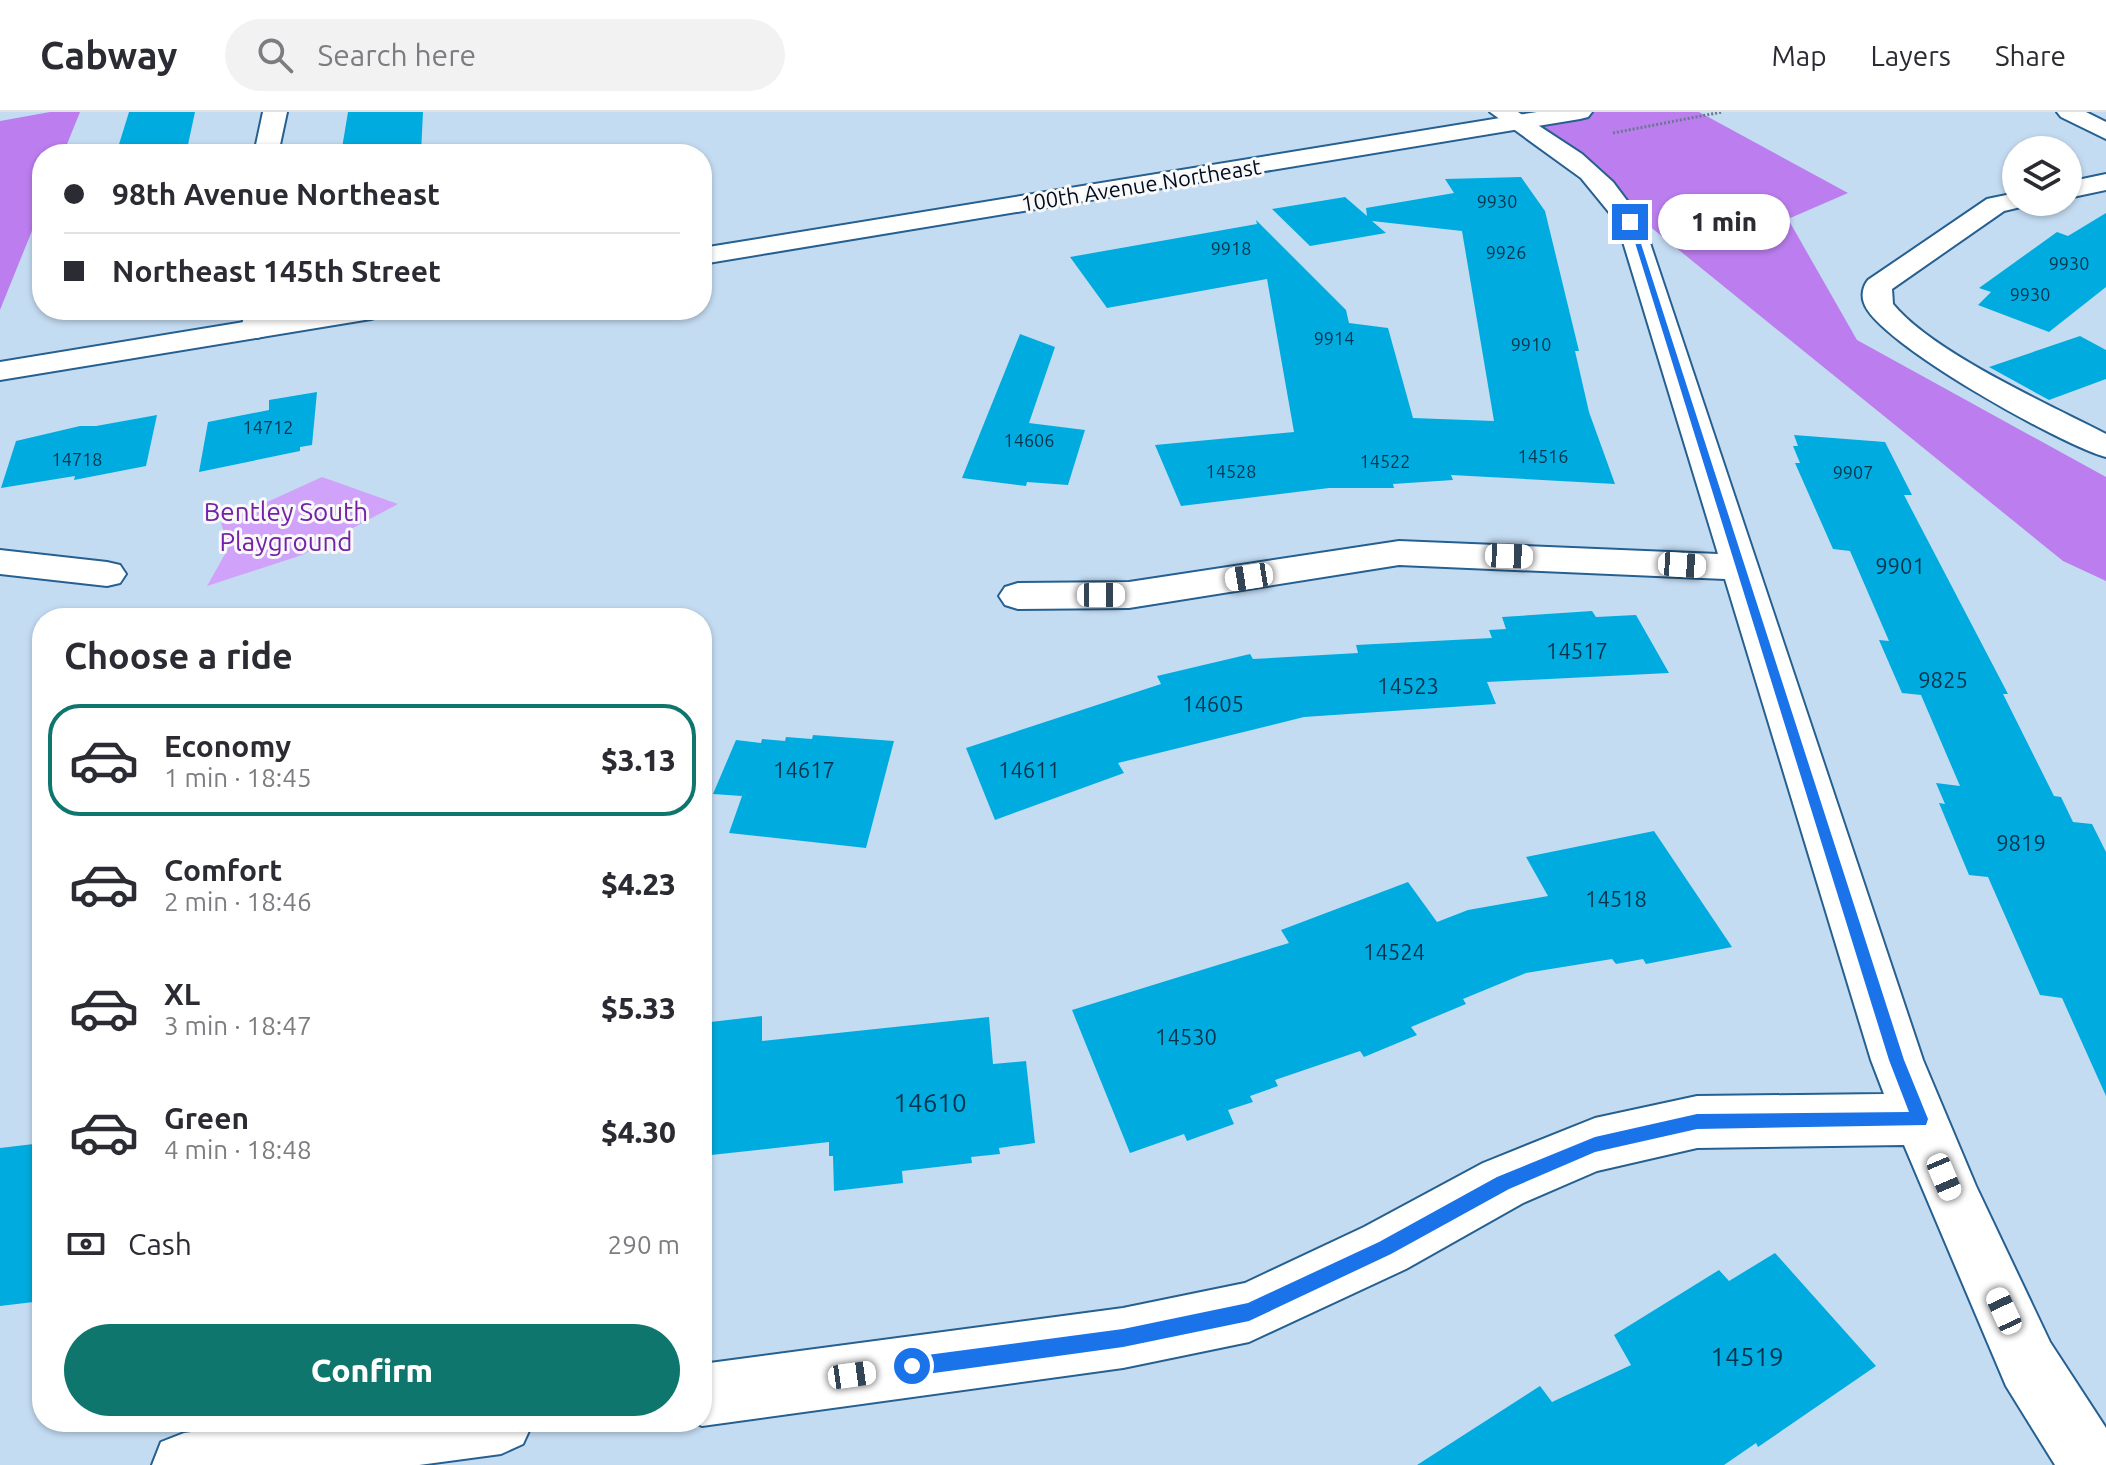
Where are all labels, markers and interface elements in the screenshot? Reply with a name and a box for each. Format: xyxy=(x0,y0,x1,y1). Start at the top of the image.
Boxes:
search box xyxy=(225,19,785,91)
icon: search xyxy=(253,33,297,77)
text: Cabway xyxy=(40,34,177,76)
text: Search here xyxy=(317,38,476,72)
text: Map xyxy=(1771,40,1827,71)
text: Layers xyxy=(1871,40,1951,71)
text: Share xyxy=(1995,40,2066,71)
map controls xyxy=(2002,136,2082,216)
button: layers xyxy=(2002,136,2082,216)
street label: 100th Avenue Northeast xyxy=(1019,153,1263,216)
text: 98th Avenue Northeast xyxy=(112,177,440,211)
house number: 9930 xyxy=(1477,191,1517,211)
callout: 1 min xyxy=(1658,194,1790,250)
route end xyxy=(1612,204,1648,240)
text: 1 min xyxy=(1691,207,1757,236)
house number: 9918 xyxy=(1211,238,1251,258)
house number: 9926 xyxy=(1486,242,1526,262)
house number: 9930 xyxy=(2049,253,2089,273)
text: Northeast 145th Street xyxy=(112,254,441,288)
house number: 9930 xyxy=(2010,284,2050,304)
house number: 9914 xyxy=(1314,328,1354,348)
house number: 9910 xyxy=(1511,334,1551,354)
house number: 14712 xyxy=(243,417,293,437)
house number: 14606 xyxy=(1004,430,1054,450)
house number: 14516 xyxy=(1518,446,1568,466)
house number: 14718 xyxy=(52,449,102,469)
house number: 14522 xyxy=(1360,451,1410,471)
house number: 14528 xyxy=(1206,461,1256,481)
house number: 9907 xyxy=(1833,462,1873,482)
park label: Bentley South Playground xyxy=(204,497,368,556)
car xyxy=(1485,543,1533,569)
car xyxy=(1657,551,1707,579)
house number: 9901 xyxy=(1875,553,1925,578)
car xyxy=(1223,561,1275,593)
car xyxy=(1077,583,1125,607)
text: Choose a ride xyxy=(64,635,293,676)
house number: 14517 xyxy=(1546,638,1608,663)
house number: 9825 xyxy=(1918,667,1968,692)
house number: 14523 xyxy=(1377,673,1439,698)
house number: 14605 xyxy=(1182,691,1244,716)
icon: car xyxy=(68,724,140,796)
text: Economy xyxy=(164,729,291,763)
text: $3.13 xyxy=(601,743,676,777)
house number: 14617 xyxy=(773,757,835,782)
house number: 14611 xyxy=(998,757,1060,782)
text: 1 min · 18:45 xyxy=(164,763,312,792)
house number: 9819 xyxy=(1996,830,2046,855)
icon: car xyxy=(68,848,140,920)
text: Comfort xyxy=(164,853,282,887)
text: $4.23 xyxy=(601,867,676,901)
house number: 14518 xyxy=(1585,886,1647,911)
text: 2 min · 18:46 xyxy=(164,887,312,916)
house number: 14524 xyxy=(1363,939,1425,964)
icon: car xyxy=(68,972,140,1044)
text: XL xyxy=(164,977,200,1011)
text: $5.33 xyxy=(601,991,676,1025)
text: 3 min · 18:47 xyxy=(164,1011,312,1040)
house number: 14530 xyxy=(1155,1024,1217,1049)
house number: 14610 xyxy=(893,1088,967,1117)
icon: car xyxy=(68,1096,140,1168)
text: Green xyxy=(164,1101,249,1135)
text: $4.30 xyxy=(601,1115,676,1149)
text: 4 min · 18:48 xyxy=(164,1135,312,1164)
car xyxy=(1924,1150,1964,1204)
icon: cash xyxy=(64,1222,108,1266)
text: Cash xyxy=(128,1227,192,1261)
text: 290 m xyxy=(608,1230,680,1259)
car xyxy=(1983,1284,2025,1338)
button: Confirm xyxy=(64,1324,680,1416)
house number: 14519 xyxy=(1710,1342,1784,1371)
route start xyxy=(894,1348,930,1384)
car xyxy=(827,1360,877,1390)

